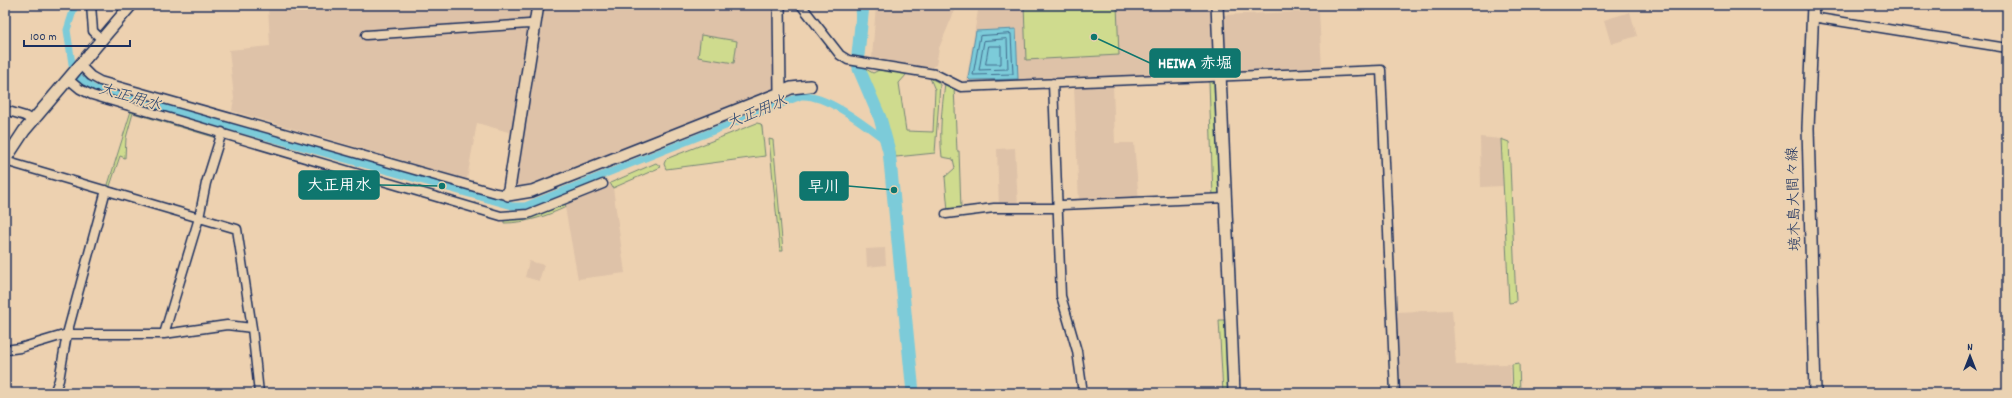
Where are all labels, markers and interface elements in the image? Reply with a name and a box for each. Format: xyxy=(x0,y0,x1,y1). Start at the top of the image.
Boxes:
scale bar xyxy=(24,22,130,48)
text: 100 m xyxy=(30,29,57,46)
callout: HEIWA 赤堀 xyxy=(1150,49,1240,77)
text: HEIWA 赤堀 xyxy=(1158,53,1232,76)
water label: 大正用水 xyxy=(96,78,164,118)
water label: 大正用水 xyxy=(723,90,791,136)
street label: 境木島大間々線 xyxy=(1782,146,1808,252)
callout: 大正用水 xyxy=(299,171,379,199)
callout: 早川 xyxy=(800,172,848,200)
text: 大正用水 xyxy=(307,175,372,198)
text: 早川 xyxy=(808,177,840,200)
north arrow xyxy=(1950,336,1990,376)
text: N xyxy=(1967,340,1973,356)

